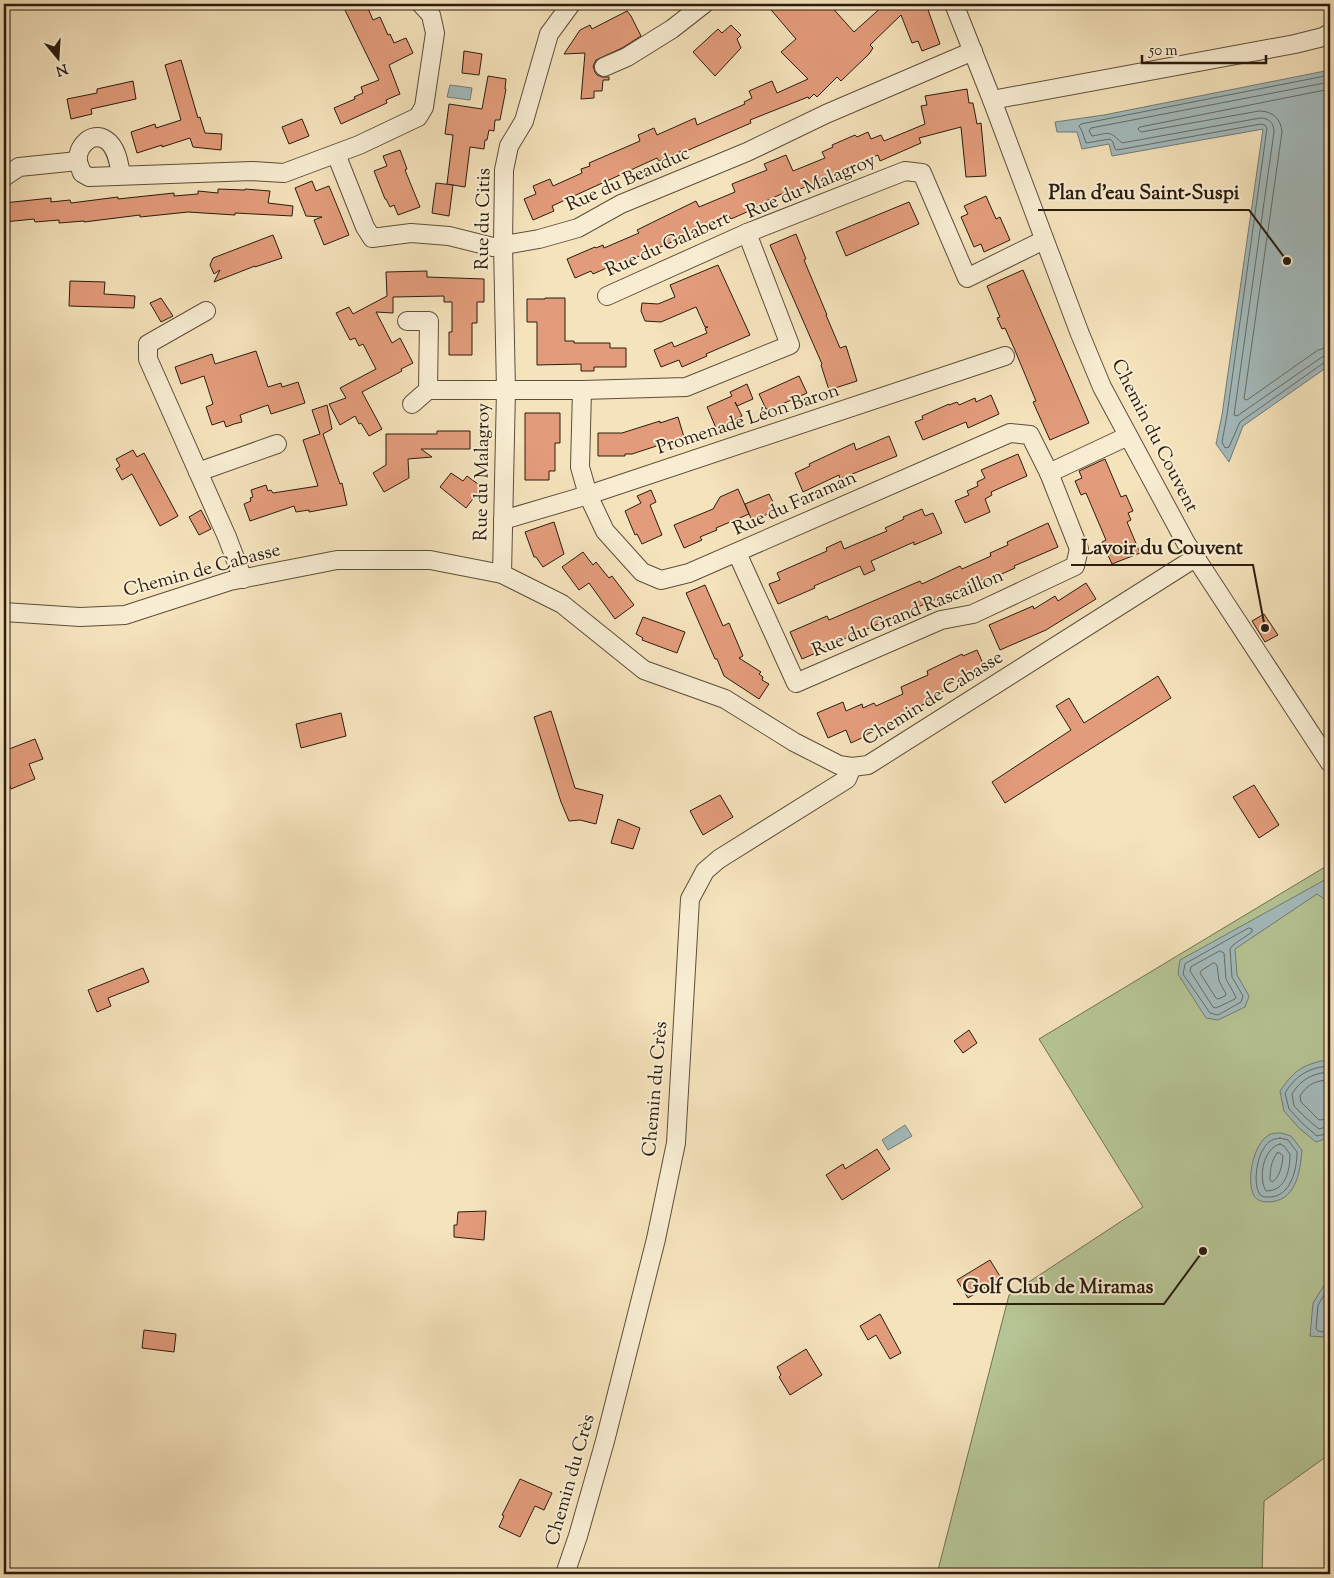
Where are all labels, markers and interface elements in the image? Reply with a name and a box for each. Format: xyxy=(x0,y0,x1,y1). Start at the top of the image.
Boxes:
north arrow xyxy=(32,32,82,82)
scale bar xyxy=(1142,32,1265,64)
text: 50 m xyxy=(1148,41,1178,62)
text: N xyxy=(53,57,70,80)
street label: Rue du Beauduc xyxy=(562,140,695,219)
street label: Rue du Malagroy xyxy=(742,147,880,226)
street label: Rue du Citis xyxy=(470,168,498,270)
callout: Plan d'eau Saint-Suspi xyxy=(1038,175,1249,210)
text: Plan d'eau Saint-Suspi xyxy=(1049,180,1240,209)
street label: Rue du Galabert xyxy=(602,205,735,284)
street label: Chemin du Couvent xyxy=(1104,355,1205,518)
street label: Promenade Léon Baron xyxy=(653,378,843,462)
street label: Rue du Malagroy xyxy=(468,402,498,541)
street label: Rue du Faraman xyxy=(729,465,861,543)
callout: Lavoir du Couvent xyxy=(1071,530,1253,565)
text: Lavoir du Couvent xyxy=(1081,535,1243,564)
street label: Chemin de Cabasse xyxy=(120,537,284,605)
street label: Rue du Grand Rascaillon xyxy=(808,563,1008,665)
street label: Chemin de Cabasse xyxy=(857,645,1009,753)
street label: Chemin du Crès xyxy=(637,1020,675,1158)
callout: Golf Club de Miramas xyxy=(953,1269,1164,1304)
text: Golf Club de Miramas xyxy=(963,1274,1154,1303)
street label: Chemin du Crès xyxy=(539,1411,603,1549)

